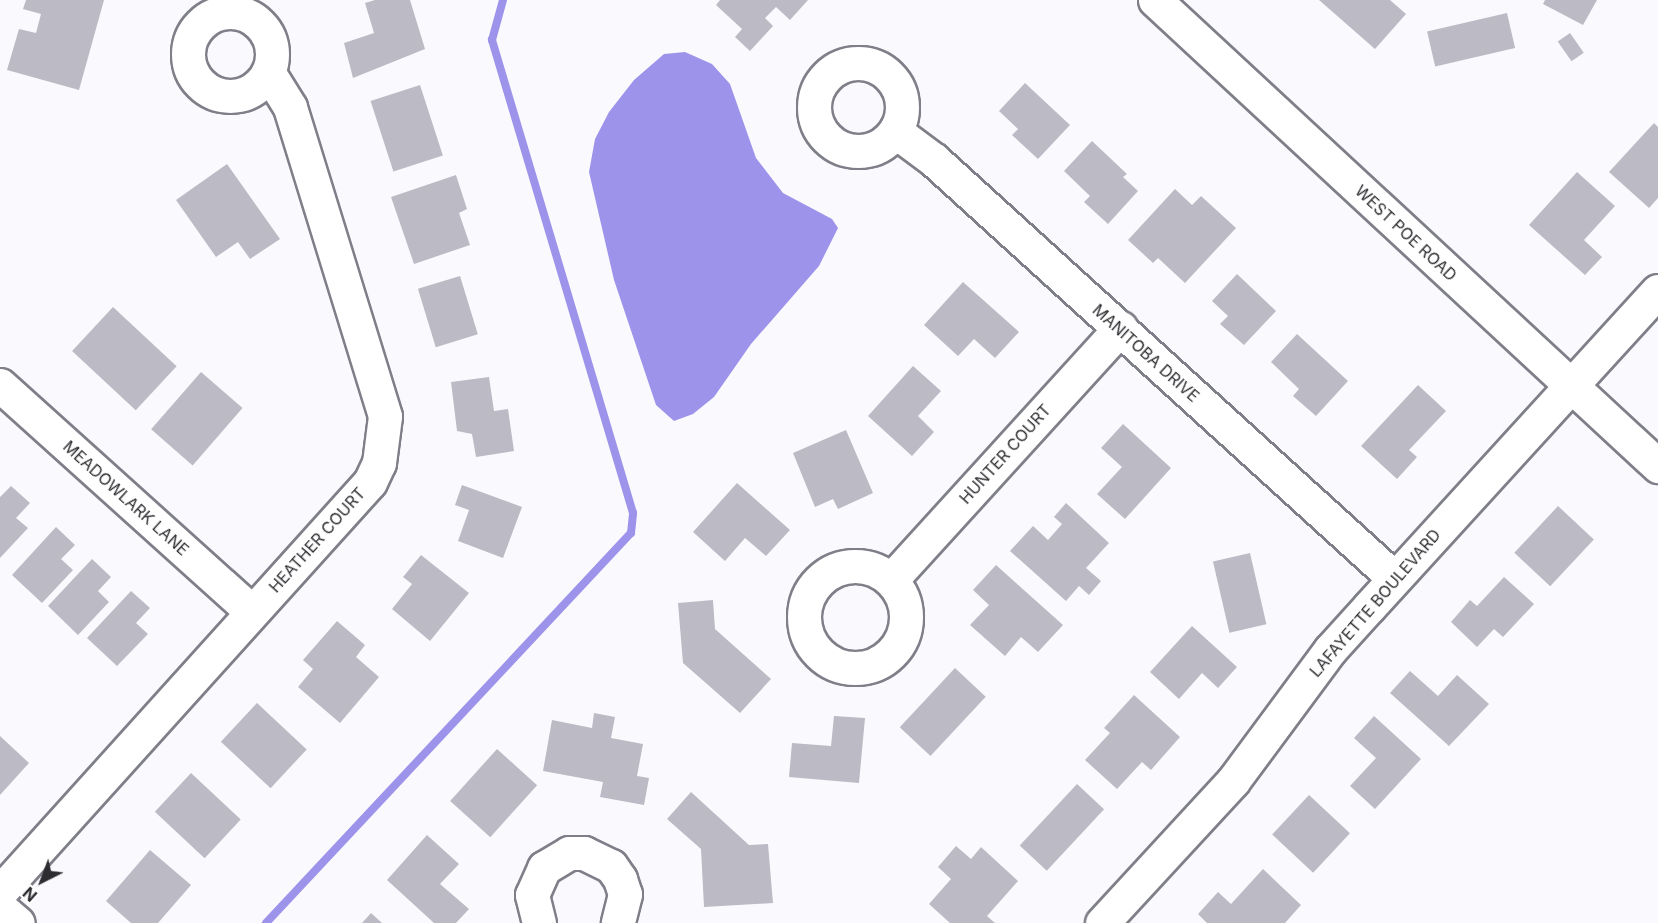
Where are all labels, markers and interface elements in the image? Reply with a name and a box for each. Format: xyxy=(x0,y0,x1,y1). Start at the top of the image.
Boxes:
street label: WEST POE ROAD xyxy=(1351,181,1461,285)
street label: MANITOBA DRIVE xyxy=(1089,300,1203,406)
street label: HUNTER COURT xyxy=(955,400,1055,508)
street label: MEADOWLARK LANE xyxy=(59,437,193,559)
street label: HEATHER COURT xyxy=(265,484,369,596)
street label: LAFAYETTE BOULEVARD xyxy=(1306,525,1444,681)
north arrow xyxy=(12,851,72,911)
text: N xyxy=(19,883,41,906)

